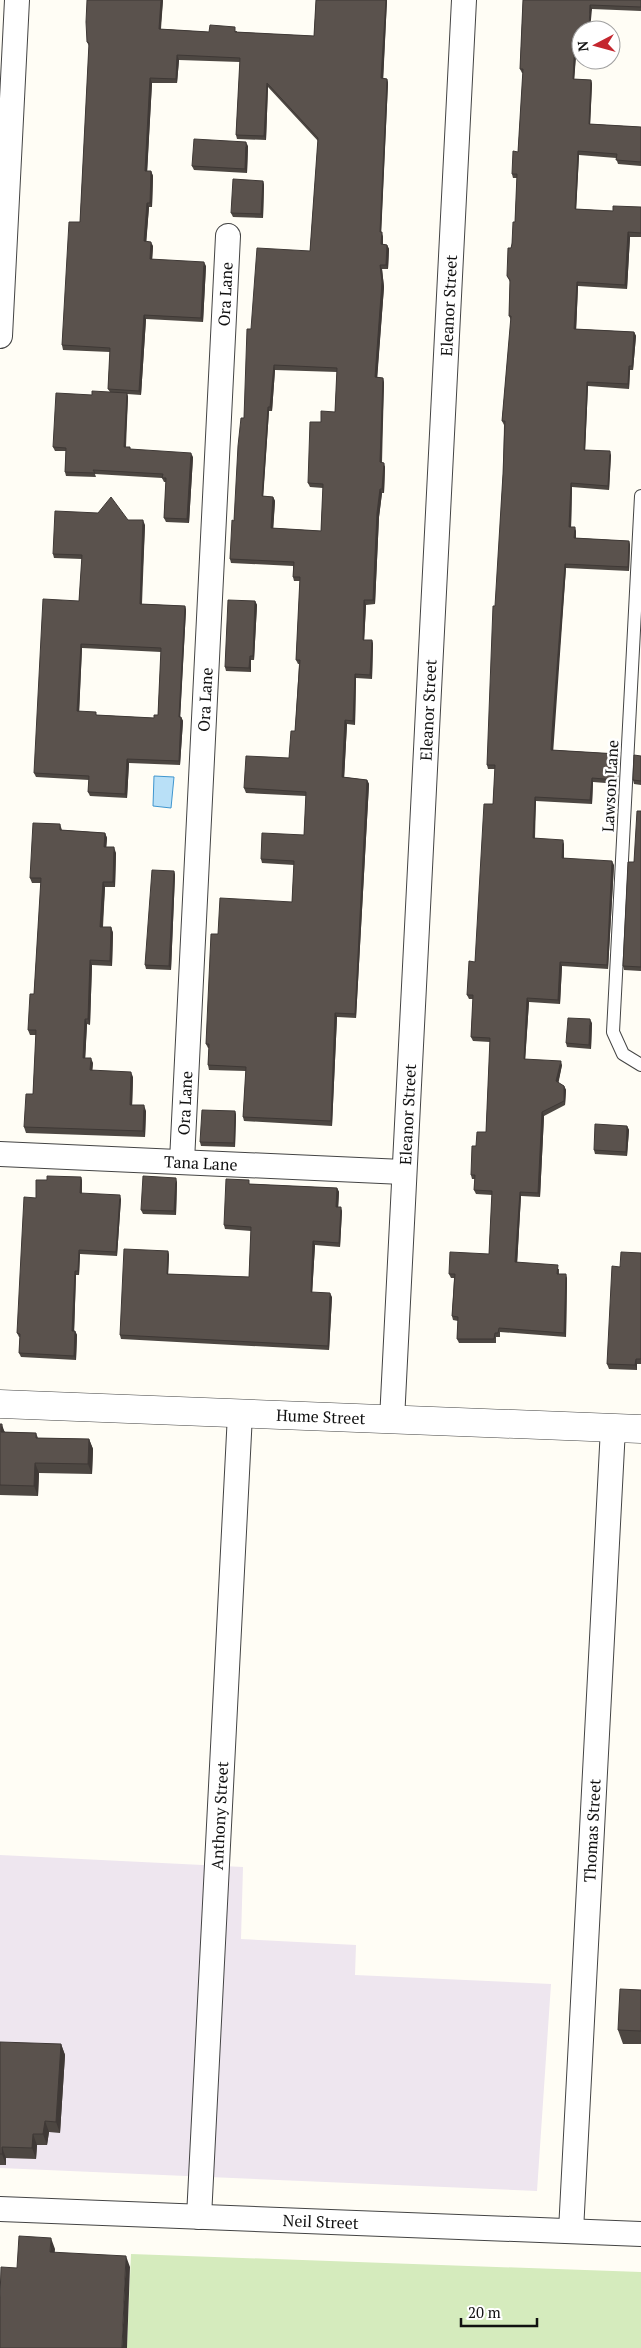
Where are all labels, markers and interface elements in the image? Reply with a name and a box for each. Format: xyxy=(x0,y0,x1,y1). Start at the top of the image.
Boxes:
north arrow xyxy=(571,20,621,70)
text: N xyxy=(573,40,593,53)
street label: Eleanor Street xyxy=(435,254,462,357)
street label: Ora Lane xyxy=(213,261,238,327)
street label: Eleanor Street xyxy=(414,659,442,761)
street label: Ora Lane xyxy=(192,667,218,732)
street label: Lawson Lane xyxy=(597,739,623,833)
street label: Eleanor Street xyxy=(394,1063,421,1166)
street label: Ora Lane xyxy=(172,1070,197,1136)
street label: Tana Lane xyxy=(164,1150,238,1176)
street label: Hume Street xyxy=(276,1404,366,1429)
street label: Anthony Street xyxy=(206,1761,233,1870)
street label: Thomas Street xyxy=(578,1778,606,1883)
street label: Neil Street xyxy=(282,2209,359,2234)
scale bar xyxy=(461,2296,537,2328)
text: 20 m xyxy=(468,2302,501,2322)

